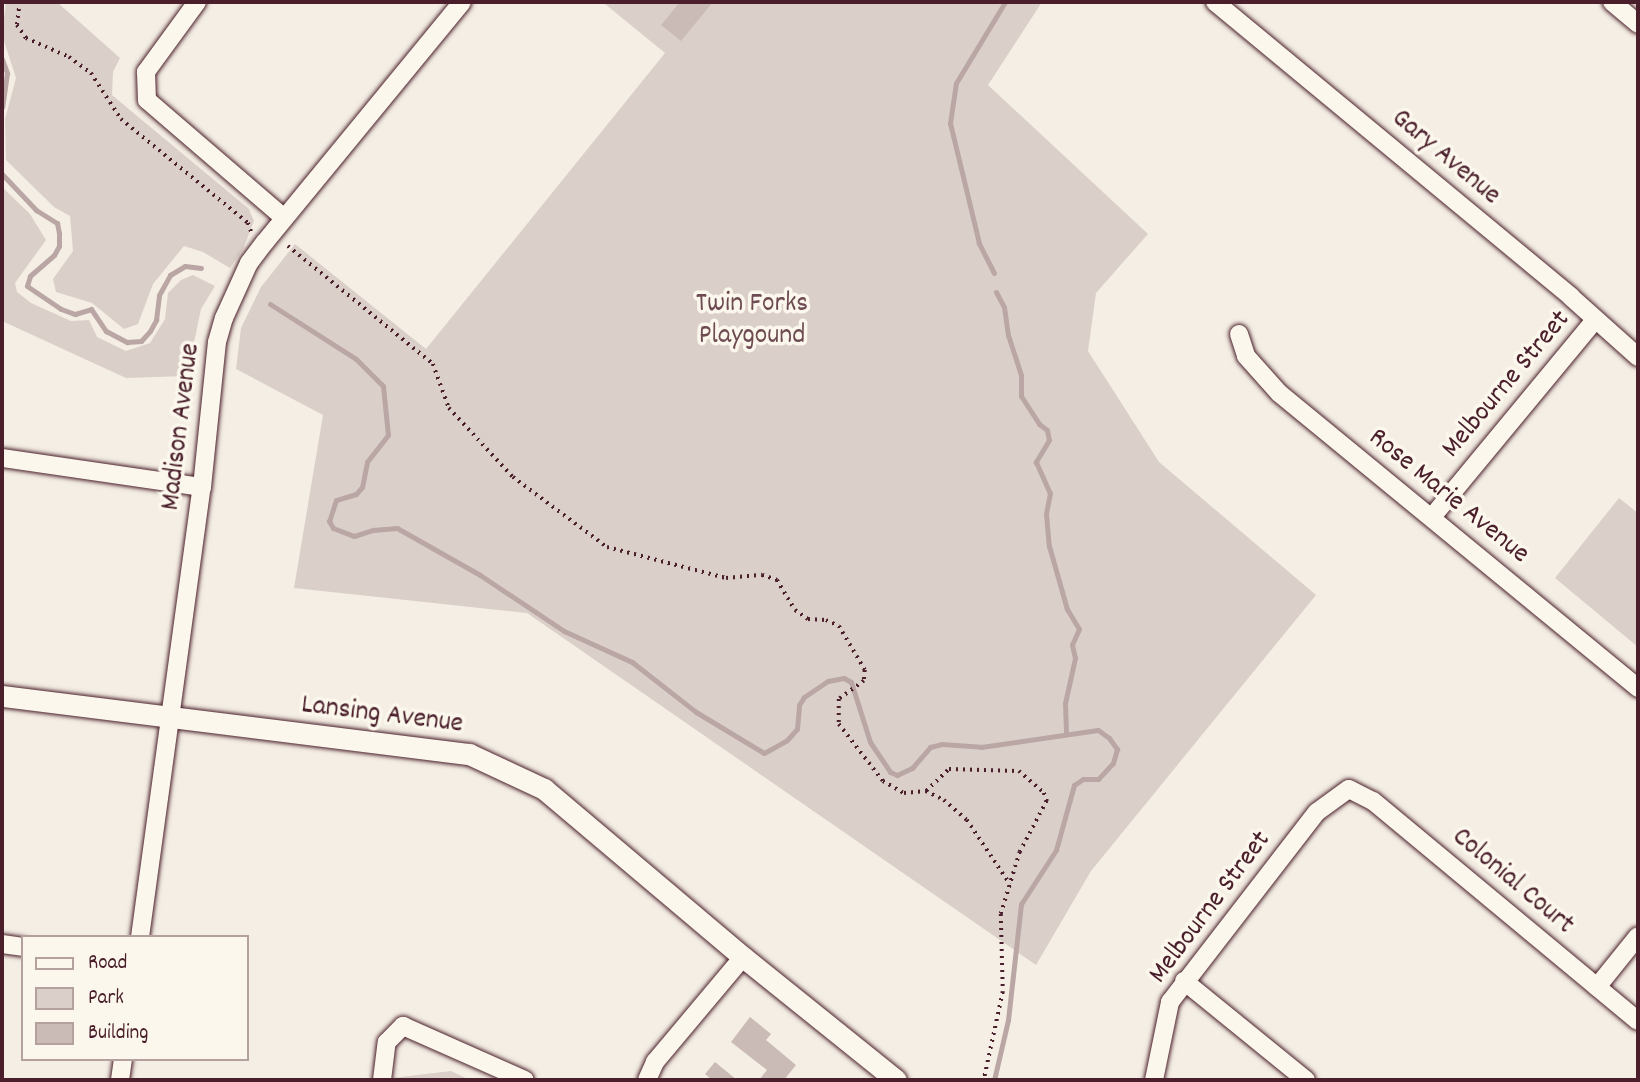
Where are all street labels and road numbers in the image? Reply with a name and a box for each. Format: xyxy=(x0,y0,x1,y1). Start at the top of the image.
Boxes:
street label: Gary Avenue xyxy=(1384,103,1506,213)
street label: Melbourne Street xyxy=(1436,304,1578,466)
street label: Madison Avenue xyxy=(155,342,209,512)
street label: Rose Marie Avenue xyxy=(1361,422,1535,572)
street label: Lansing Avenue xyxy=(299,689,465,743)
street label: Colonial Court xyxy=(1444,821,1580,943)
street label: Melbourne Street xyxy=(1143,825,1279,991)

